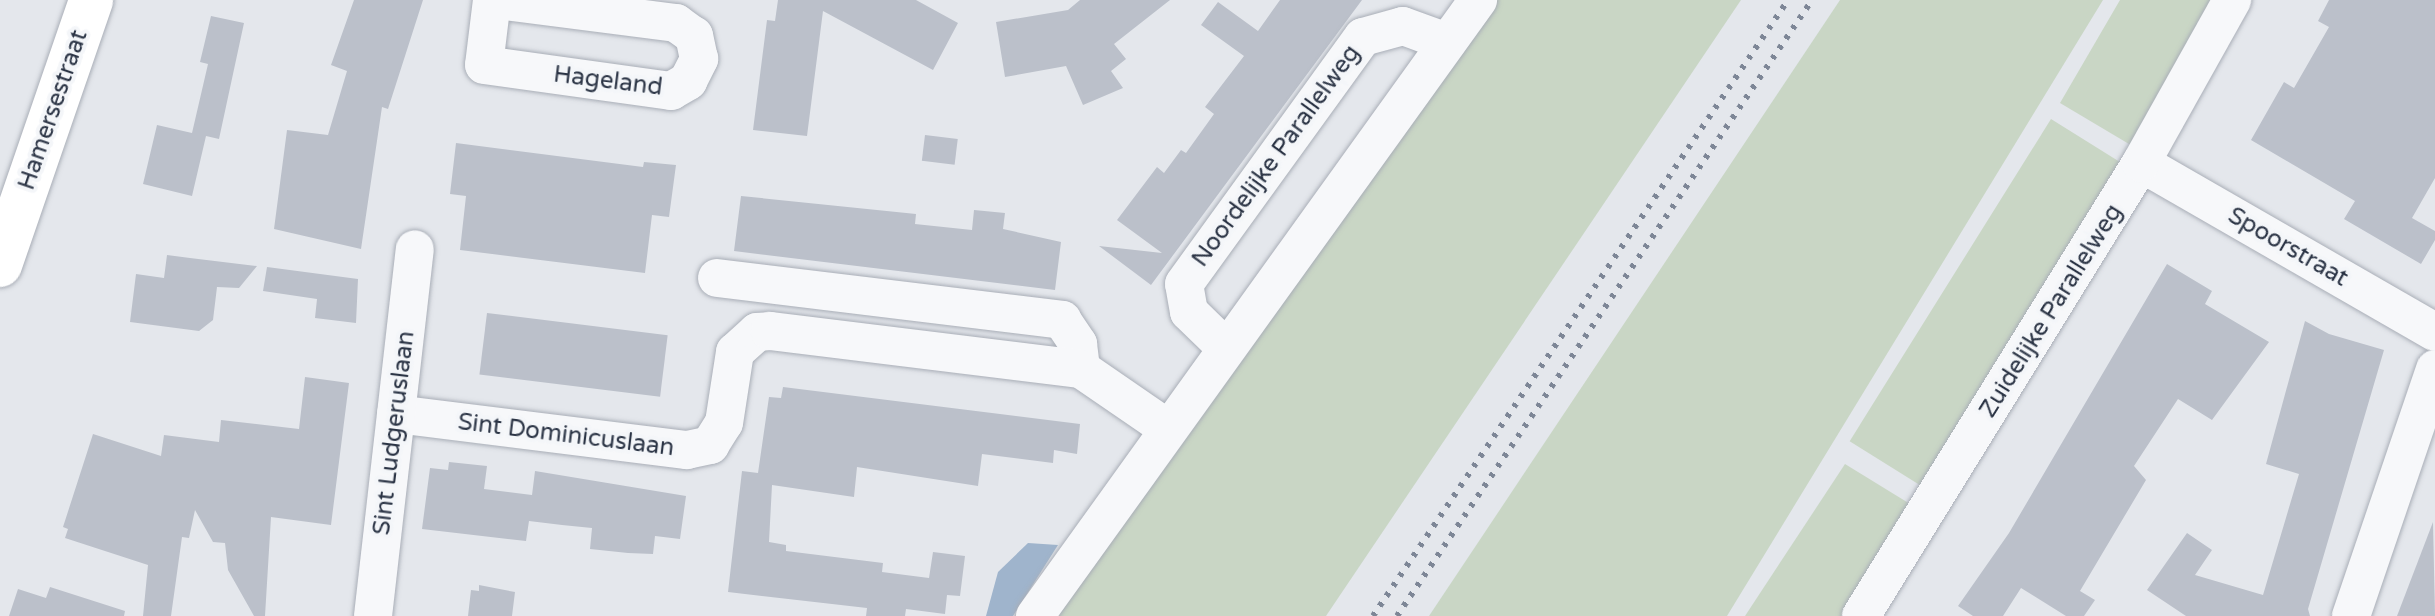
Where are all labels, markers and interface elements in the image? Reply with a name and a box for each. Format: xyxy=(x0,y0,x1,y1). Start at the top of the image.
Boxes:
street label: Hamersestraat xyxy=(12,26,94,194)
street label: Noordelijke Parallelweg xyxy=(1186,39,1366,273)
street label: Hageland xyxy=(552,60,664,102)
street label: Zuidelijke Parallelweg xyxy=(1974,199,2128,423)
street label: Spoorstraat xyxy=(2223,201,2353,293)
street label: Sint Ludgeruslaan xyxy=(367,329,421,537)
street label: Sint Dominicuslaan xyxy=(456,407,676,463)

